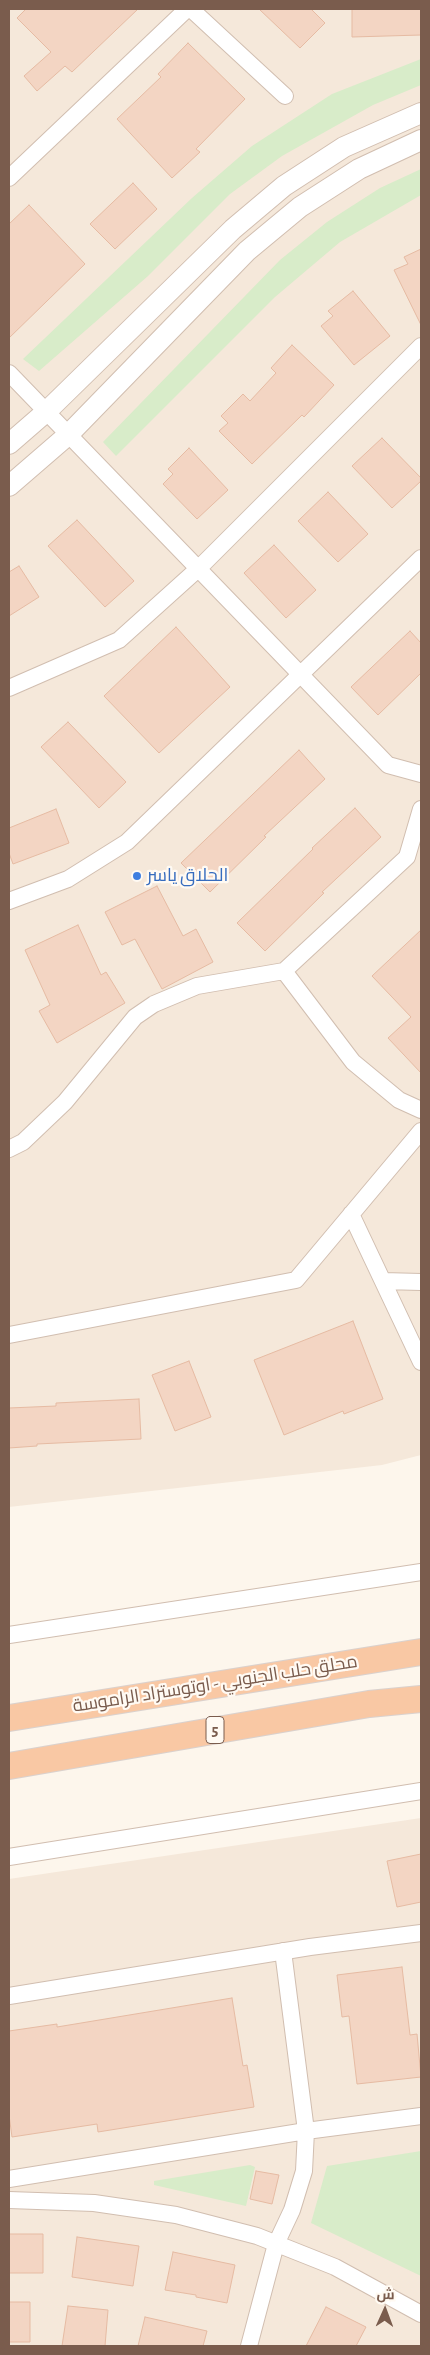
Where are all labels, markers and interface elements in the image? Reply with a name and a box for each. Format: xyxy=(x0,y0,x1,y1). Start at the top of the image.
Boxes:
place label: الحلاق ياسر xyxy=(147,865,228,887)
marker: الحلاق ياسر xyxy=(131,870,143,882)
street label: محلق حلب الجنوبي - اوتوستراد الراموسة xyxy=(71,1651,359,1717)
road number: 5 xyxy=(206,1716,224,1744)
north arrow xyxy=(360,2285,410,2335)
text: ش xyxy=(376,2288,395,2302)

